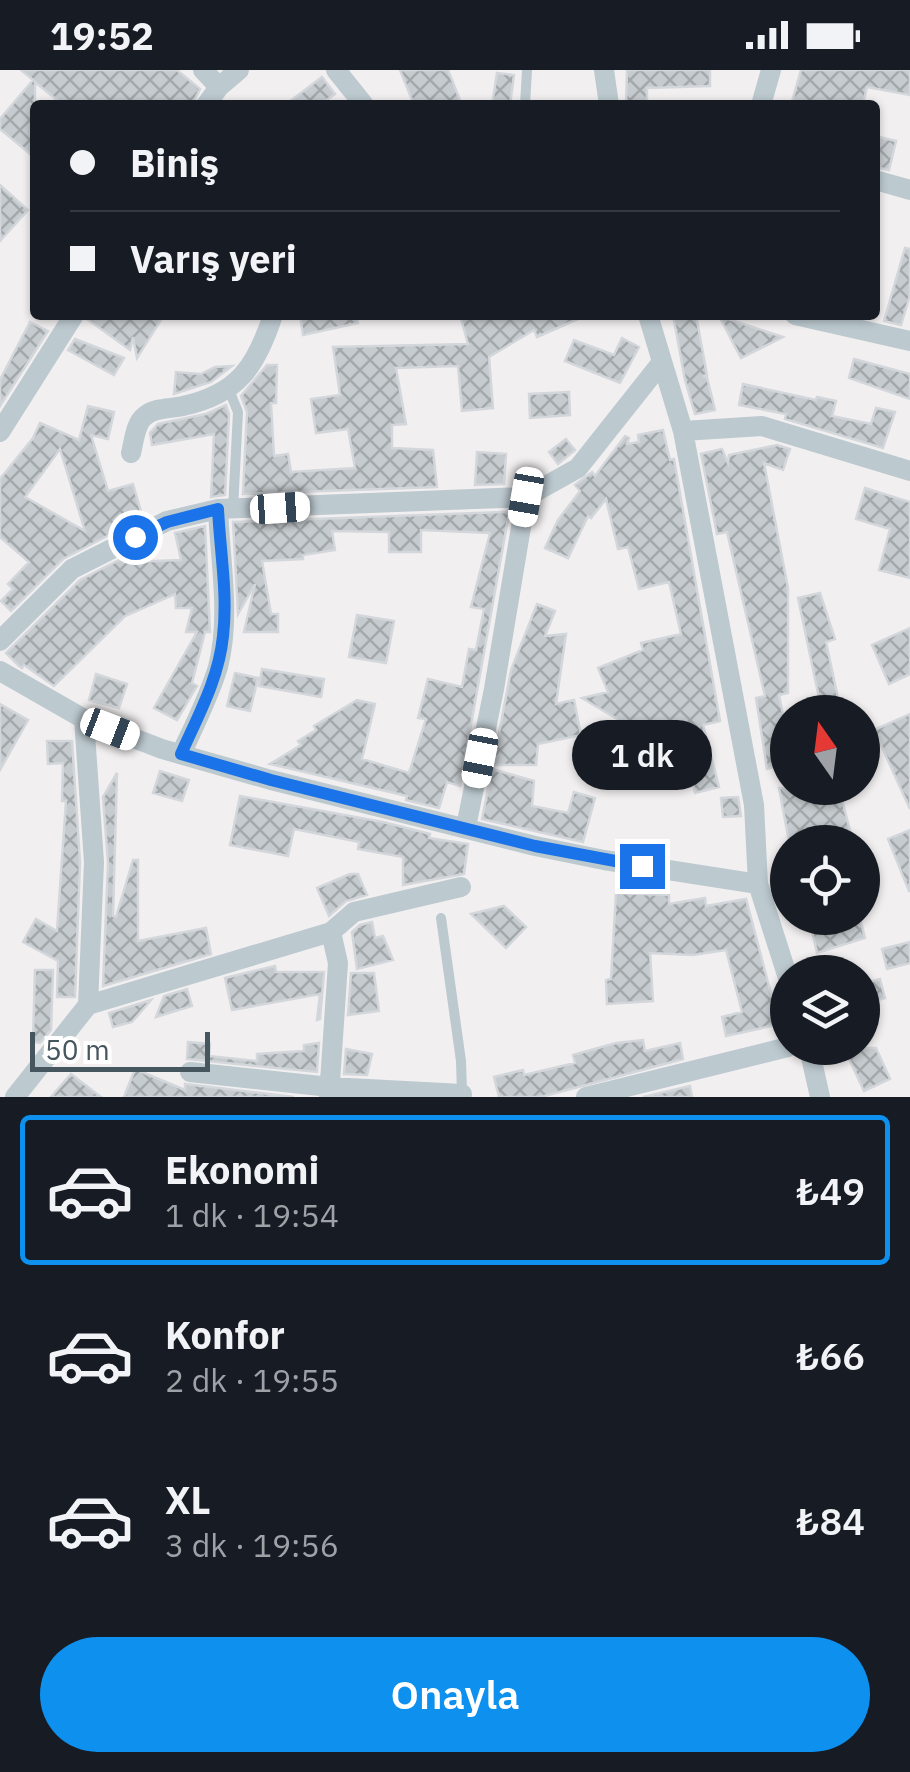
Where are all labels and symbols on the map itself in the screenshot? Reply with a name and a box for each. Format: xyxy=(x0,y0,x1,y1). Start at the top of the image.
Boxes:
car xyxy=(506,465,546,529)
car xyxy=(249,491,311,525)
route start xyxy=(113,515,158,560)
north arrow xyxy=(770,695,880,805)
car xyxy=(77,704,143,754)
callout: 1 dk xyxy=(572,721,712,791)
car xyxy=(460,726,500,790)
route end xyxy=(620,844,665,889)
scale bar xyxy=(30,1027,210,1071)

